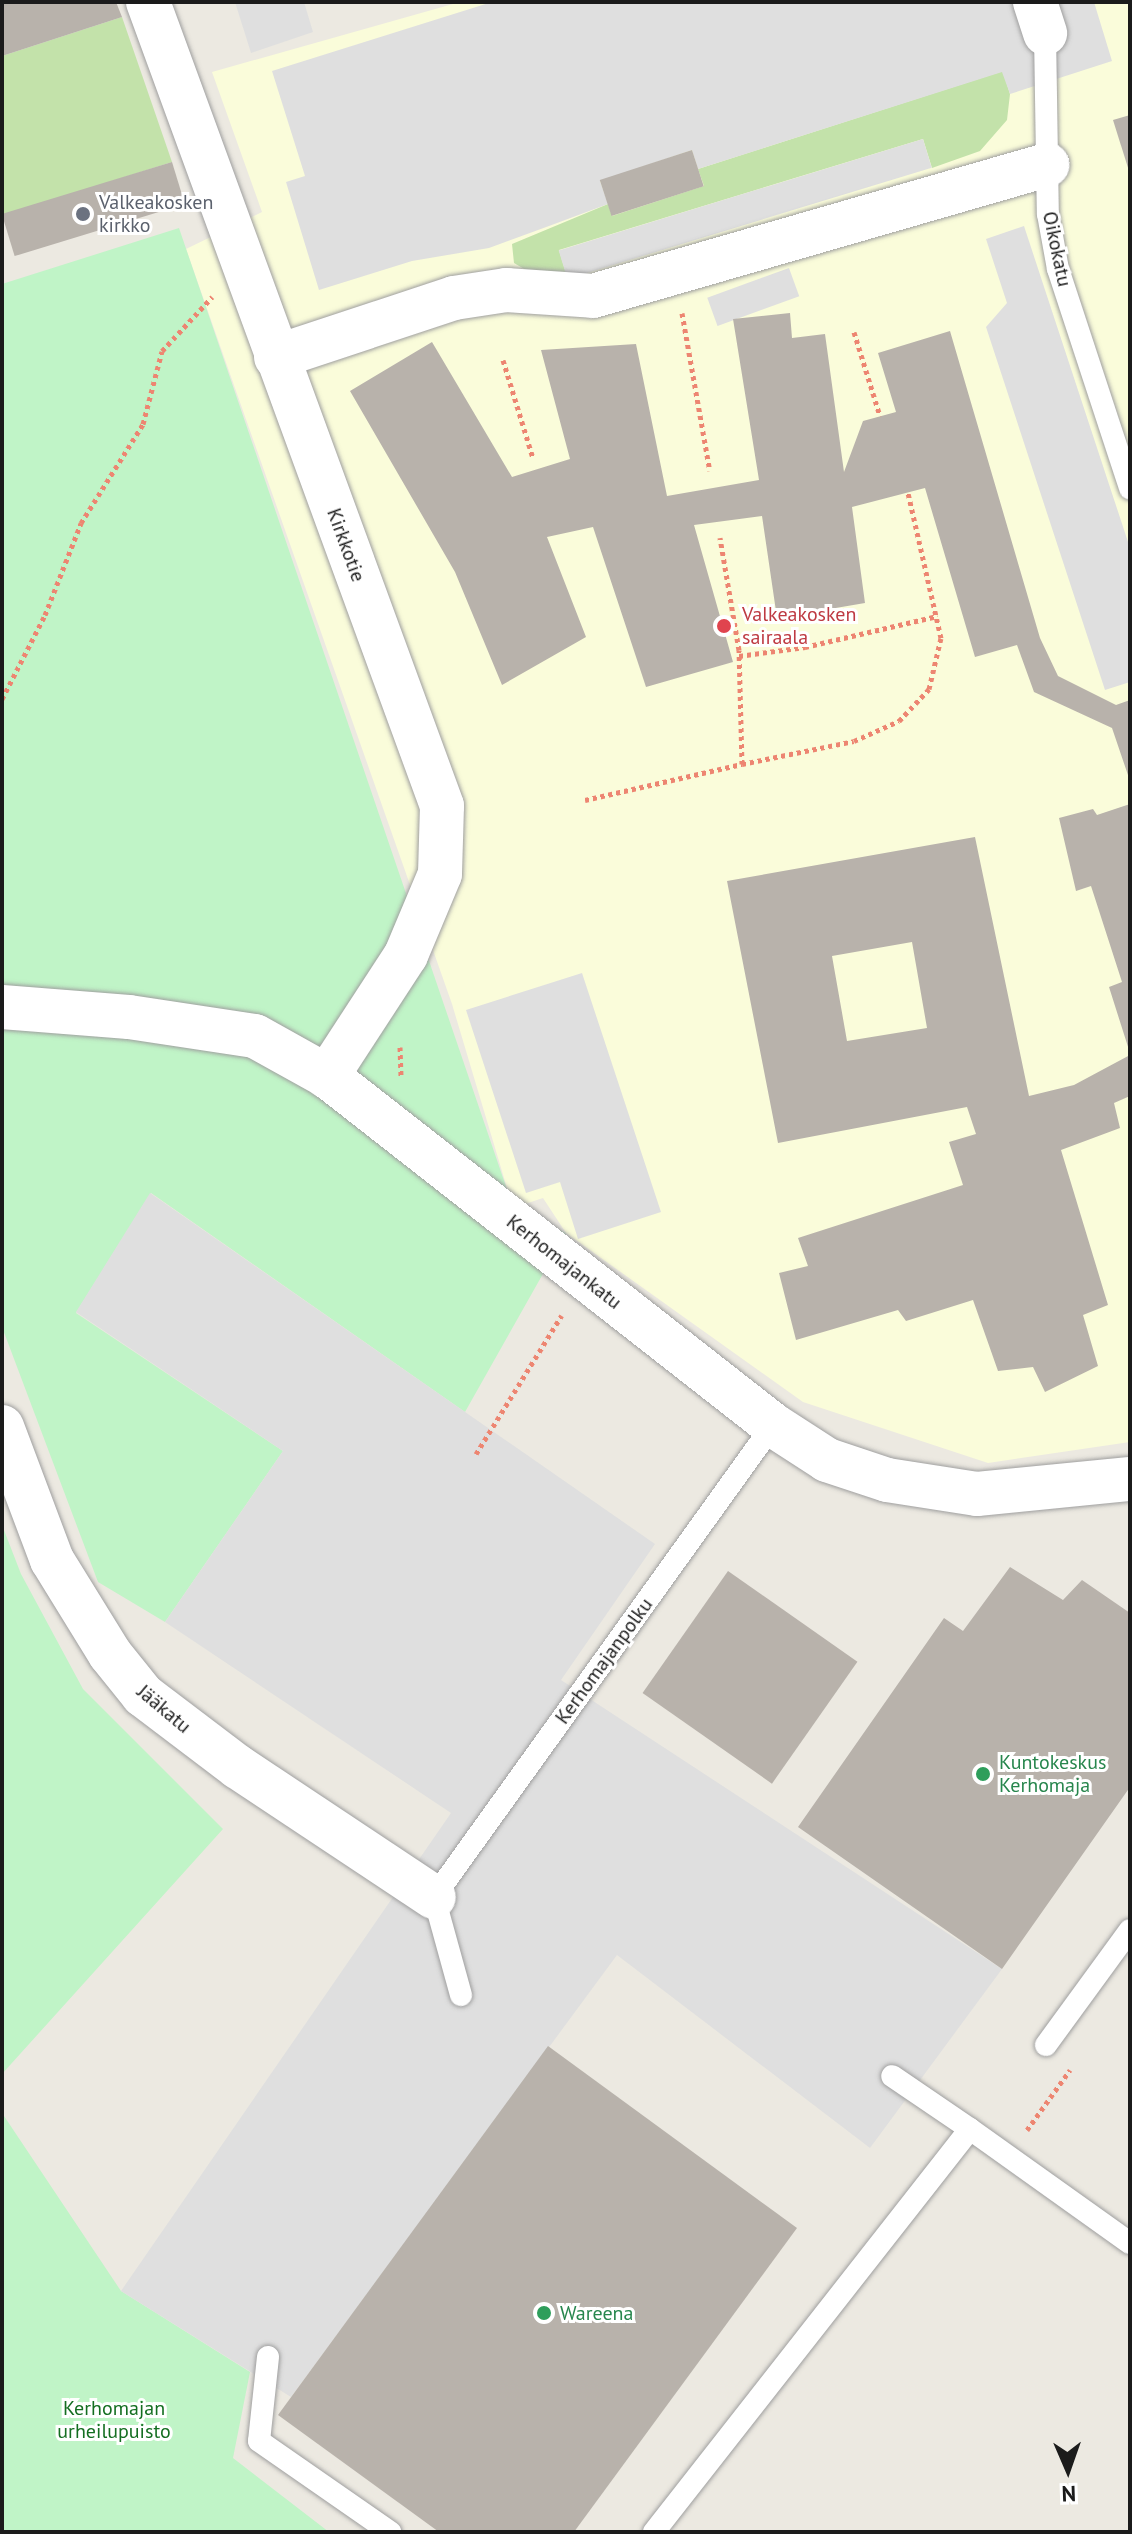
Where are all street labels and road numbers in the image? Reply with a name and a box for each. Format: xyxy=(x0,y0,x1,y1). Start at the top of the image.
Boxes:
street label: Oikokatu xyxy=(1037,209,1077,289)
street label: Kirkkotie xyxy=(322,505,370,585)
street label: Kerhomajankatu xyxy=(502,1210,626,1314)
street label: Kerhomajanpolku xyxy=(550,1593,658,1729)
street label: Jääkatu xyxy=(132,1680,196,1738)

